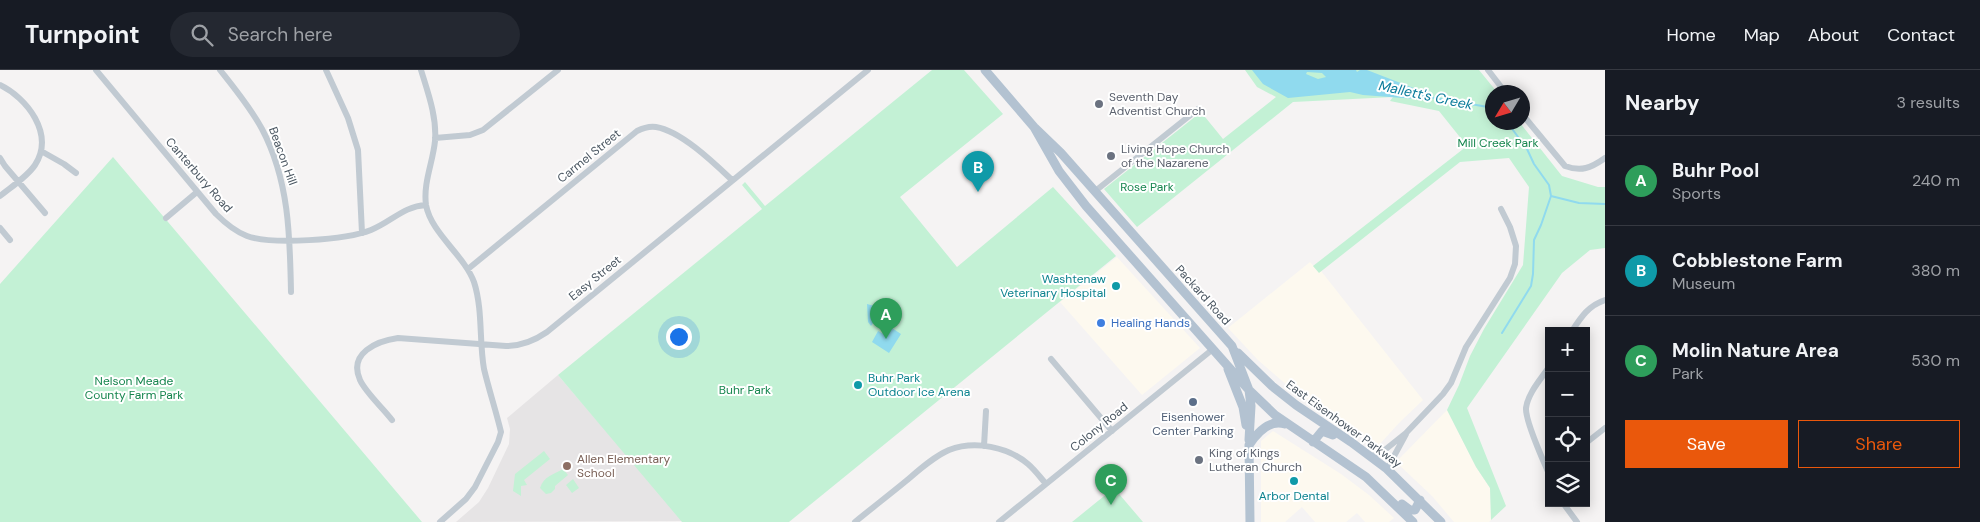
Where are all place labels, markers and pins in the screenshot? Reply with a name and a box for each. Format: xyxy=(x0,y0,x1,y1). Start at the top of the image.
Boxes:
place label: Seventh Day Adventist Church xyxy=(1109,89,1206,119)
marker: Seventh Day Adventist Church xyxy=(1093,98,1105,110)
place label: Living Hope Church of the Nazarene xyxy=(1121,141,1229,171)
marker: Living Hope Church of the Nazarene xyxy=(1105,150,1117,162)
pin: B xyxy=(962,151,994,192)
place label: Washtenaw Veterinary Hospital xyxy=(1000,271,1106,301)
marker: Washtenaw Veterinary Hospital xyxy=(1110,280,1122,292)
pin: A xyxy=(870,298,902,339)
place label: Healing Hands xyxy=(1111,315,1190,331)
marker: Healing Hands xyxy=(1095,317,1107,329)
place label: Buhr Park Outdoor Ice Arena xyxy=(868,370,970,400)
marker: Buhr Park Outdoor Ice Arena xyxy=(852,379,864,391)
marker: Eisenhower Center Parking xyxy=(1187,396,1199,408)
place label: Eisenhower Center Parking xyxy=(1152,409,1234,439)
place label: King of Kings Lutheran Church xyxy=(1209,445,1302,475)
place label: Allen Elementary School xyxy=(577,451,671,481)
marker: King of Kings Lutheran Church xyxy=(1193,454,1205,466)
marker: Allen Elementary School xyxy=(561,460,573,472)
pin: C xyxy=(1095,464,1127,505)
marker: Arbor Dental xyxy=(1288,475,1300,487)
place label: Arbor Dental xyxy=(1259,488,1329,504)

